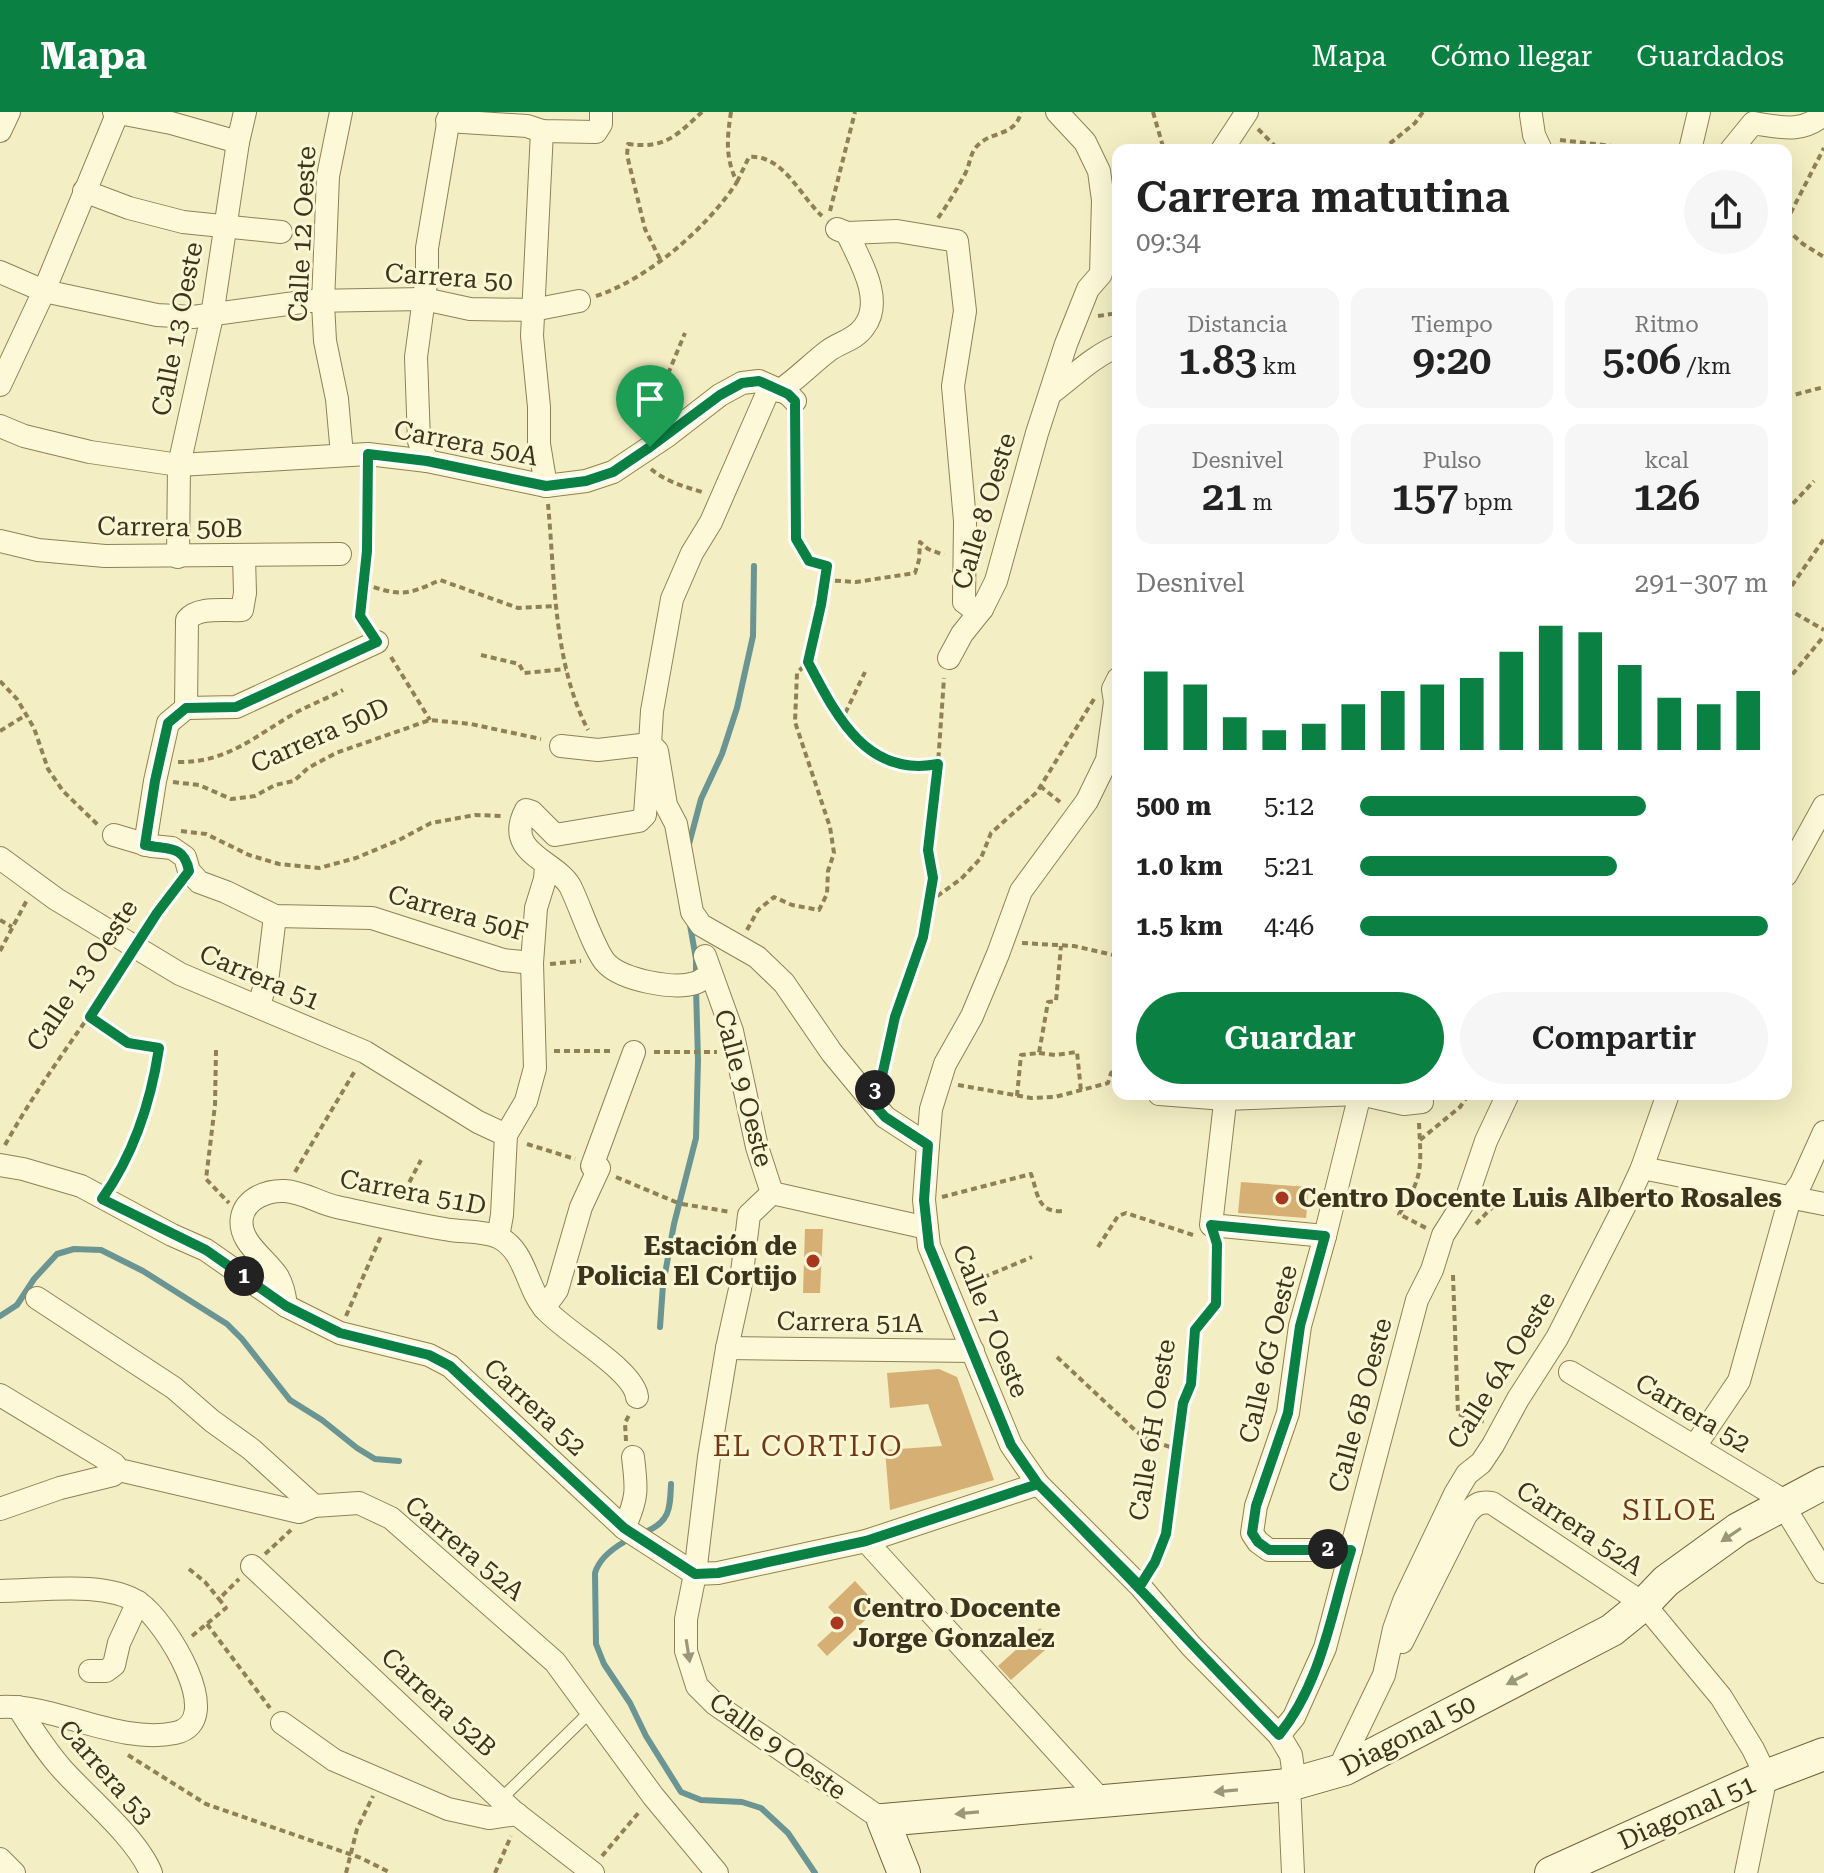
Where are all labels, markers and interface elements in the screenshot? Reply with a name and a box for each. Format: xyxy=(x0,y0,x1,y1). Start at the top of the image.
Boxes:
text: Mapa xyxy=(40,34,147,78)
text: Mapa xyxy=(1312,40,1386,73)
text: Cómo llegar xyxy=(1430,40,1592,73)
text: Guardados xyxy=(1636,40,1784,73)
street label: Calle 12 Oeste xyxy=(282,145,322,323)
button: share xyxy=(1684,170,1768,254)
text: Carrera matutina xyxy=(1136,171,1510,223)
text: 09:34 xyxy=(1136,227,1201,257)
street label: Calle 13 Oeste xyxy=(145,240,209,418)
street label: Carrera 50 xyxy=(384,258,514,296)
text: Distancia xyxy=(1187,312,1287,337)
text: Tiempo xyxy=(1411,312,1493,337)
text: Ritmo xyxy=(1635,312,1699,337)
text: 1.83 xyxy=(1178,337,1257,384)
text: 9:20 xyxy=(1412,337,1491,384)
text: 5:06 xyxy=(1602,337,1681,384)
text: km xyxy=(1257,354,1297,379)
text: /km xyxy=(1681,354,1731,379)
pin xyxy=(616,365,684,447)
icon: arrive xyxy=(628,377,672,421)
street label: Carrera 50A xyxy=(391,414,541,472)
street label: Calle 8 Oeste xyxy=(946,429,1022,593)
text: Desnivel xyxy=(1191,448,1283,473)
text: Pulso xyxy=(1423,448,1481,473)
text: kcal xyxy=(1645,448,1689,473)
text: 21 xyxy=(1202,473,1247,520)
text: 157 xyxy=(1391,473,1458,520)
text: 126 xyxy=(1633,473,1700,520)
text: m xyxy=(1247,490,1273,515)
text: bpm xyxy=(1458,490,1513,515)
street label: Carrera 50B xyxy=(97,511,243,543)
text: Desnivel xyxy=(1136,568,1245,598)
text: 291–307 m xyxy=(1635,568,1768,598)
street label: Carrera 50D xyxy=(246,691,394,779)
text: 500 m xyxy=(1136,791,1211,821)
text: 5:12 xyxy=(1264,791,1314,821)
text: 1.0 km xyxy=(1136,851,1223,881)
text: 5:21 xyxy=(1264,851,1314,881)
street label: Carrera 50F xyxy=(385,879,531,947)
street label: Calle 13 Oeste xyxy=(20,893,144,1057)
text: 1.5 km xyxy=(1136,911,1223,941)
text: 4:46 xyxy=(1264,911,1314,941)
street label: Carrera 51 xyxy=(195,938,325,1016)
button: Guardar xyxy=(1136,992,1444,1084)
button: Compartir xyxy=(1460,992,1768,1084)
street label: Calle 9 Oeste xyxy=(709,1006,779,1170)
pin: 3 xyxy=(855,1070,895,1110)
text: 3 xyxy=(869,1077,881,1102)
street label: Carrera 51D xyxy=(337,1163,489,1221)
place label: Centro Docente Luis Alberto Rosales xyxy=(1298,1183,1782,1213)
marker: Centro Docente Luis Alberto Rosales xyxy=(1273,1189,1291,1207)
place label: Estación de Policia El Cortijo xyxy=(577,1231,797,1291)
street label: Calle 7 Oeste xyxy=(947,1240,1035,1402)
marker: Estación de Policia El Cortijo xyxy=(804,1252,822,1270)
pin: 1 xyxy=(224,1256,264,1296)
street label: Calle 6G Oeste xyxy=(1233,1262,1303,1446)
text: 1 xyxy=(238,1263,250,1288)
street label: Calle 6A Oeste xyxy=(1441,1286,1561,1454)
street label: Carrera 51A xyxy=(776,1306,924,1338)
street label: Calle 6B Oeste xyxy=(1322,1315,1398,1495)
street label: Calle 6H Oeste xyxy=(1123,1337,1181,1523)
street label: Carrera 52 xyxy=(478,1352,592,1462)
street label: Carrera 52 xyxy=(1630,1367,1756,1459)
district label: EL CORTIJO xyxy=(713,1430,903,1463)
street label: Carrera 52A xyxy=(1511,1475,1649,1581)
street label: Carrera 52A xyxy=(399,1489,531,1607)
district label: SILOE xyxy=(1622,1494,1718,1527)
one-way arrow xyxy=(1721,1527,1742,1542)
pin: 2 xyxy=(1308,1529,1348,1569)
text: 2 xyxy=(1322,1536,1334,1561)
place label: Centro Docente Jorge Gonzalez xyxy=(853,1593,1061,1653)
marker: Centro Docente Jorge Gonzalez xyxy=(828,1614,846,1632)
one-way arrow xyxy=(682,1639,695,1664)
street label: Carrera 52B xyxy=(375,1641,503,1763)
one-way arrow xyxy=(1506,1673,1529,1686)
street label: Calle 9 Oeste xyxy=(704,1686,852,1806)
street label: Diagonal 50 xyxy=(1336,1688,1480,1782)
street label: Carrera 53 xyxy=(53,1714,159,1830)
street label: Diagonal 51 xyxy=(1614,1768,1760,1856)
one-way arrow xyxy=(1213,1784,1238,1797)
one-way arrow xyxy=(954,1806,979,1819)

